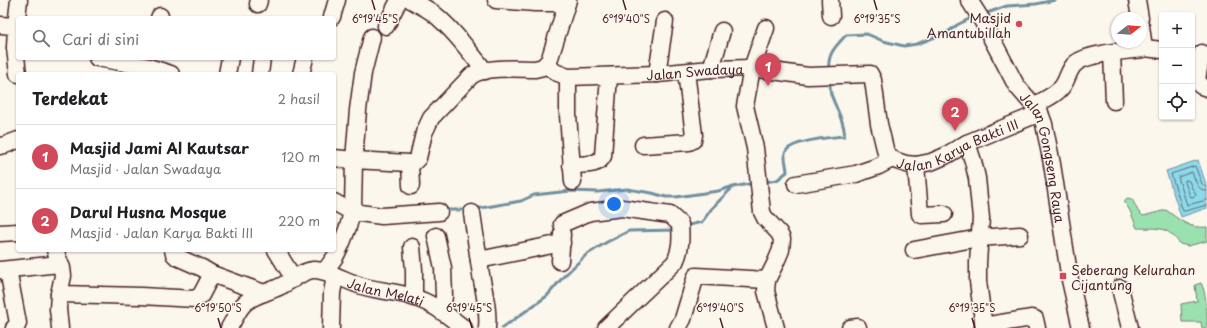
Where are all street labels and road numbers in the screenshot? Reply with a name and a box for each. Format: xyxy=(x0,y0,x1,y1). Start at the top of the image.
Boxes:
street label: Jalan Swadaya xyxy=(646,59,745,84)
street label: Jalan Gongseng Raya xyxy=(1016,87,1070,224)
street label: Jalan Karya Bakti III xyxy=(895,113,1021,174)
street label: Jalan Melati xyxy=(345,272,427,310)

